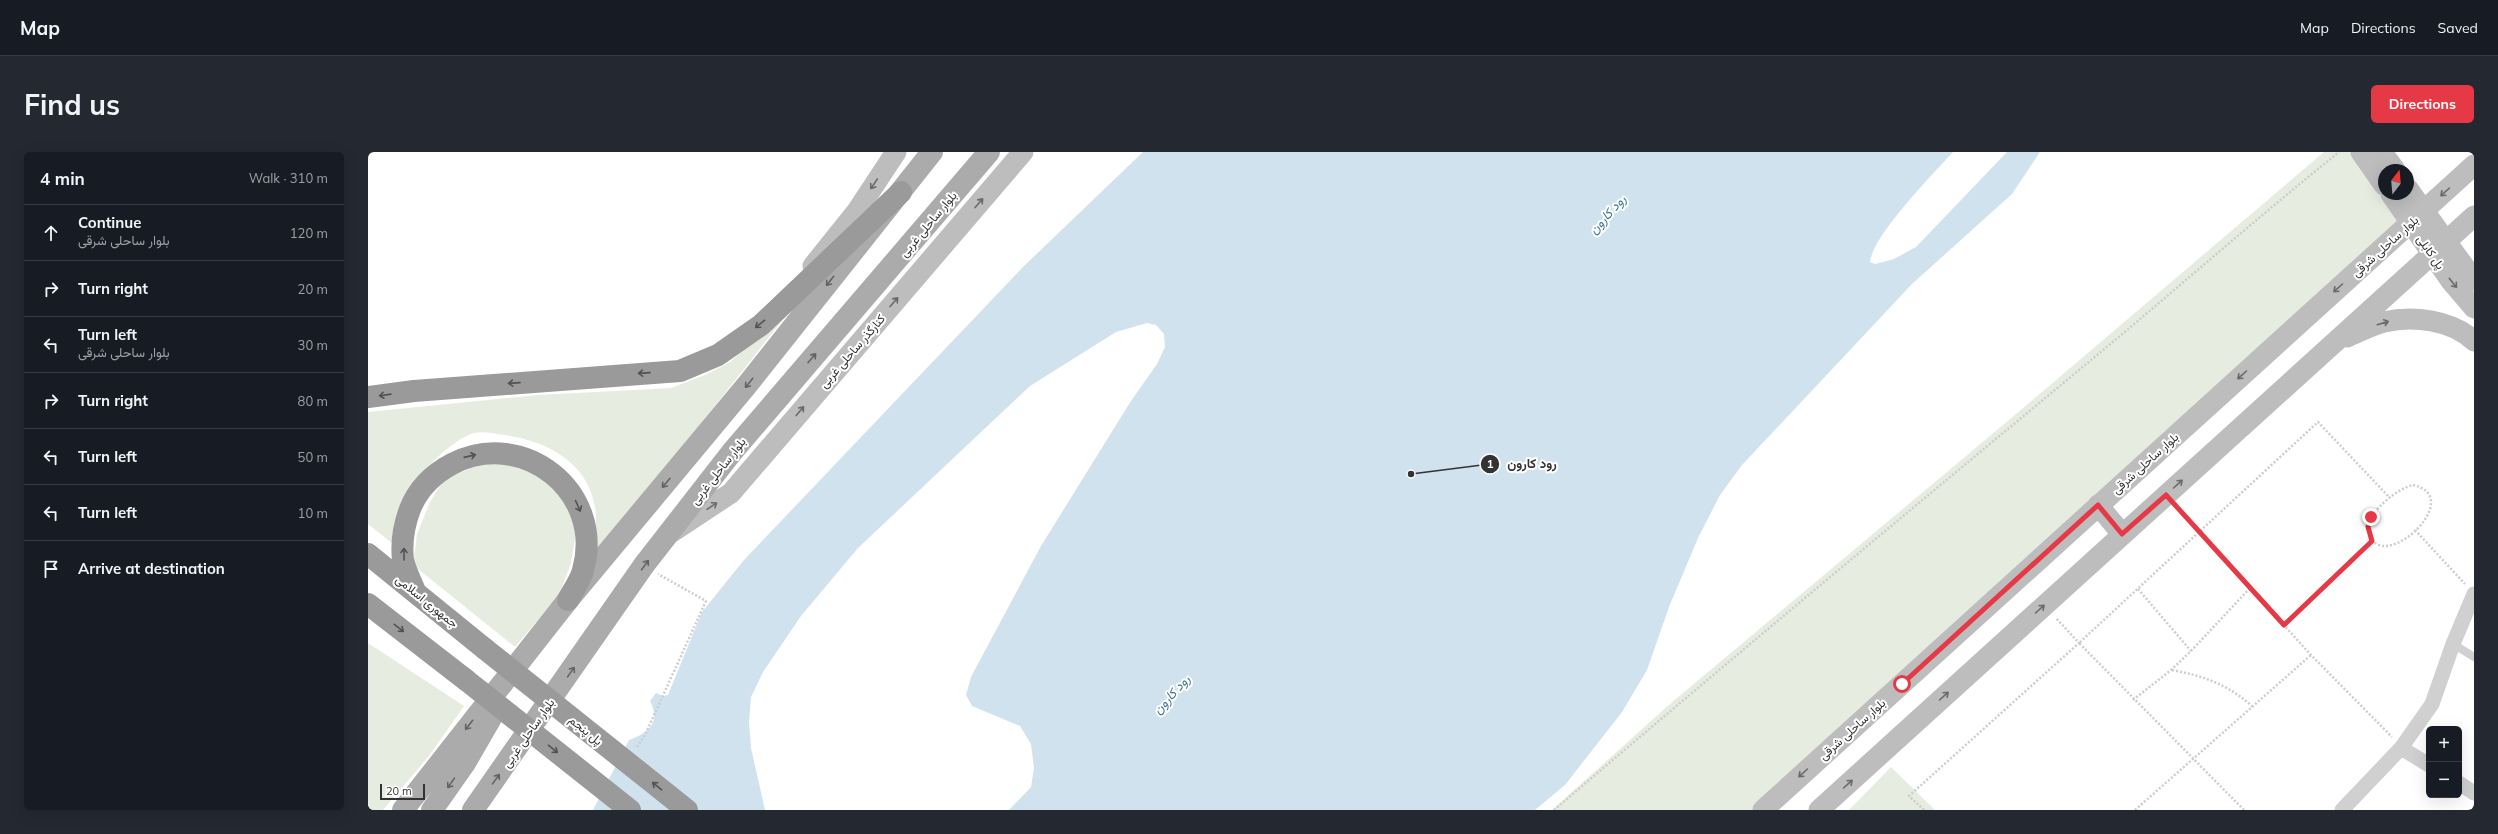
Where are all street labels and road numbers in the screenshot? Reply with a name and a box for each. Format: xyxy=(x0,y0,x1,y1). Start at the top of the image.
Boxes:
street label: بلوار ساحلی غربی xyxy=(896,188,961,261)
street label: بلوار ساحلی شرقی xyxy=(2349,212,2422,281)
street label: پل کابلی xyxy=(2413,232,2448,273)
street label: کنارگذر ساحلی غربی xyxy=(816,311,889,392)
street label: بلوار ساحلی شرقی xyxy=(2109,429,2182,498)
street label: بلوار ساحلی غربی xyxy=(687,434,750,508)
street label: جمهوری اسلامی xyxy=(392,571,461,631)
street label: بلوار ساحلی غربی xyxy=(499,695,558,771)
street label: بلوار ساحلی شرقی xyxy=(1816,695,1889,764)
street label: پل پنجم xyxy=(566,712,606,749)

